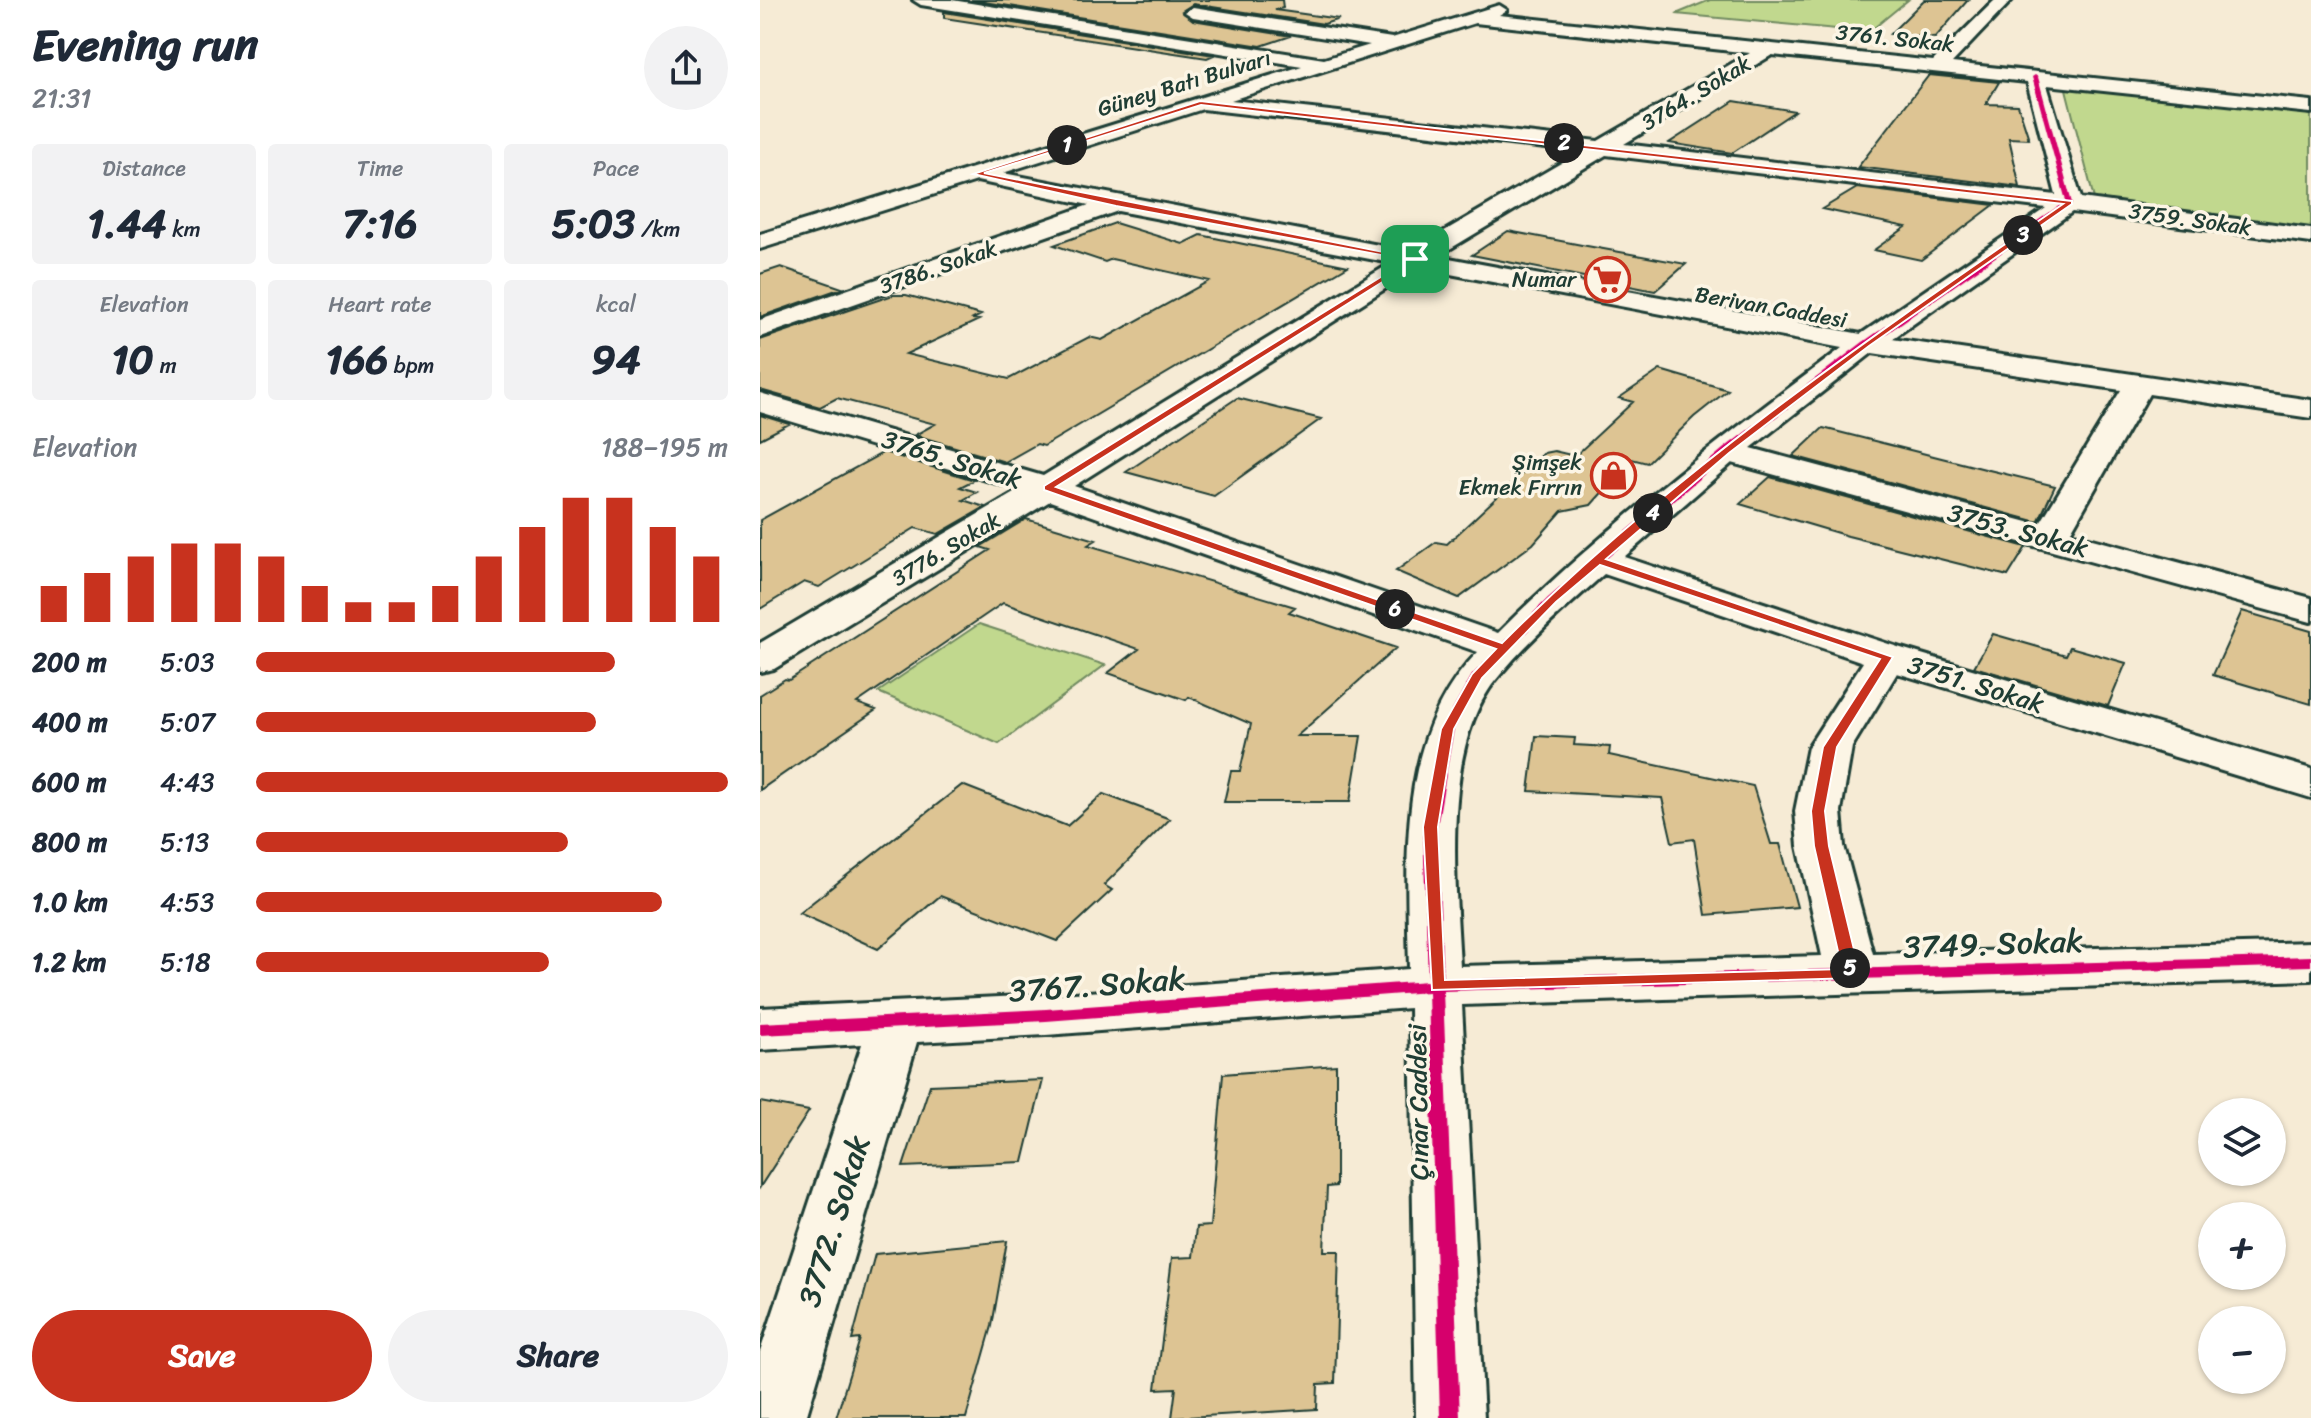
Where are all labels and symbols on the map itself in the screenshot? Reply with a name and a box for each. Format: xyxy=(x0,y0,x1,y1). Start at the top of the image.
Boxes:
street label: 3761. Sokak xyxy=(1834,12,1956,64)
street label: Güney Batı Bulvarı xyxy=(1092,38,1276,128)
street label: 3764. Sokak xyxy=(1633,45,1759,141)
pin: 2 xyxy=(1544,123,1584,163)
pin: 1 xyxy=(1047,125,1087,165)
street label: 3759. Sokak xyxy=(2126,191,2254,247)
pin: 3 xyxy=(2003,215,2043,255)
pin xyxy=(1381,225,1449,293)
street label: 3786. Sokak xyxy=(874,229,1002,305)
supermarket icon: Numar xyxy=(1583,255,1631,303)
place label: Numar xyxy=(1512,260,1578,299)
street label: Berivan Caddesi xyxy=(1692,274,1851,340)
street label: 3765. Sokak xyxy=(876,416,1028,502)
place label: Şimşek Ekmek Fırrın xyxy=(1458,443,1582,507)
shop icon: Şimşek Ekmek Fırrın xyxy=(1589,451,1637,499)
street label: 3753. Sokak xyxy=(1942,489,2094,571)
pin: 4 xyxy=(1633,493,1673,533)
street label: 3776. Sokak xyxy=(884,501,1008,597)
pin: 6 xyxy=(1375,589,1415,629)
street label: 3751. Sokak xyxy=(1902,641,2050,727)
street label: 3749. Sokak xyxy=(1902,912,2084,976)
pin: 5 xyxy=(1830,948,1870,988)
street label: 3767. Sokak xyxy=(1007,950,1187,1020)
street label: Çınar Caddesi xyxy=(1394,1023,1442,1181)
street label: 3772. Sokak xyxy=(781,1128,887,1314)

